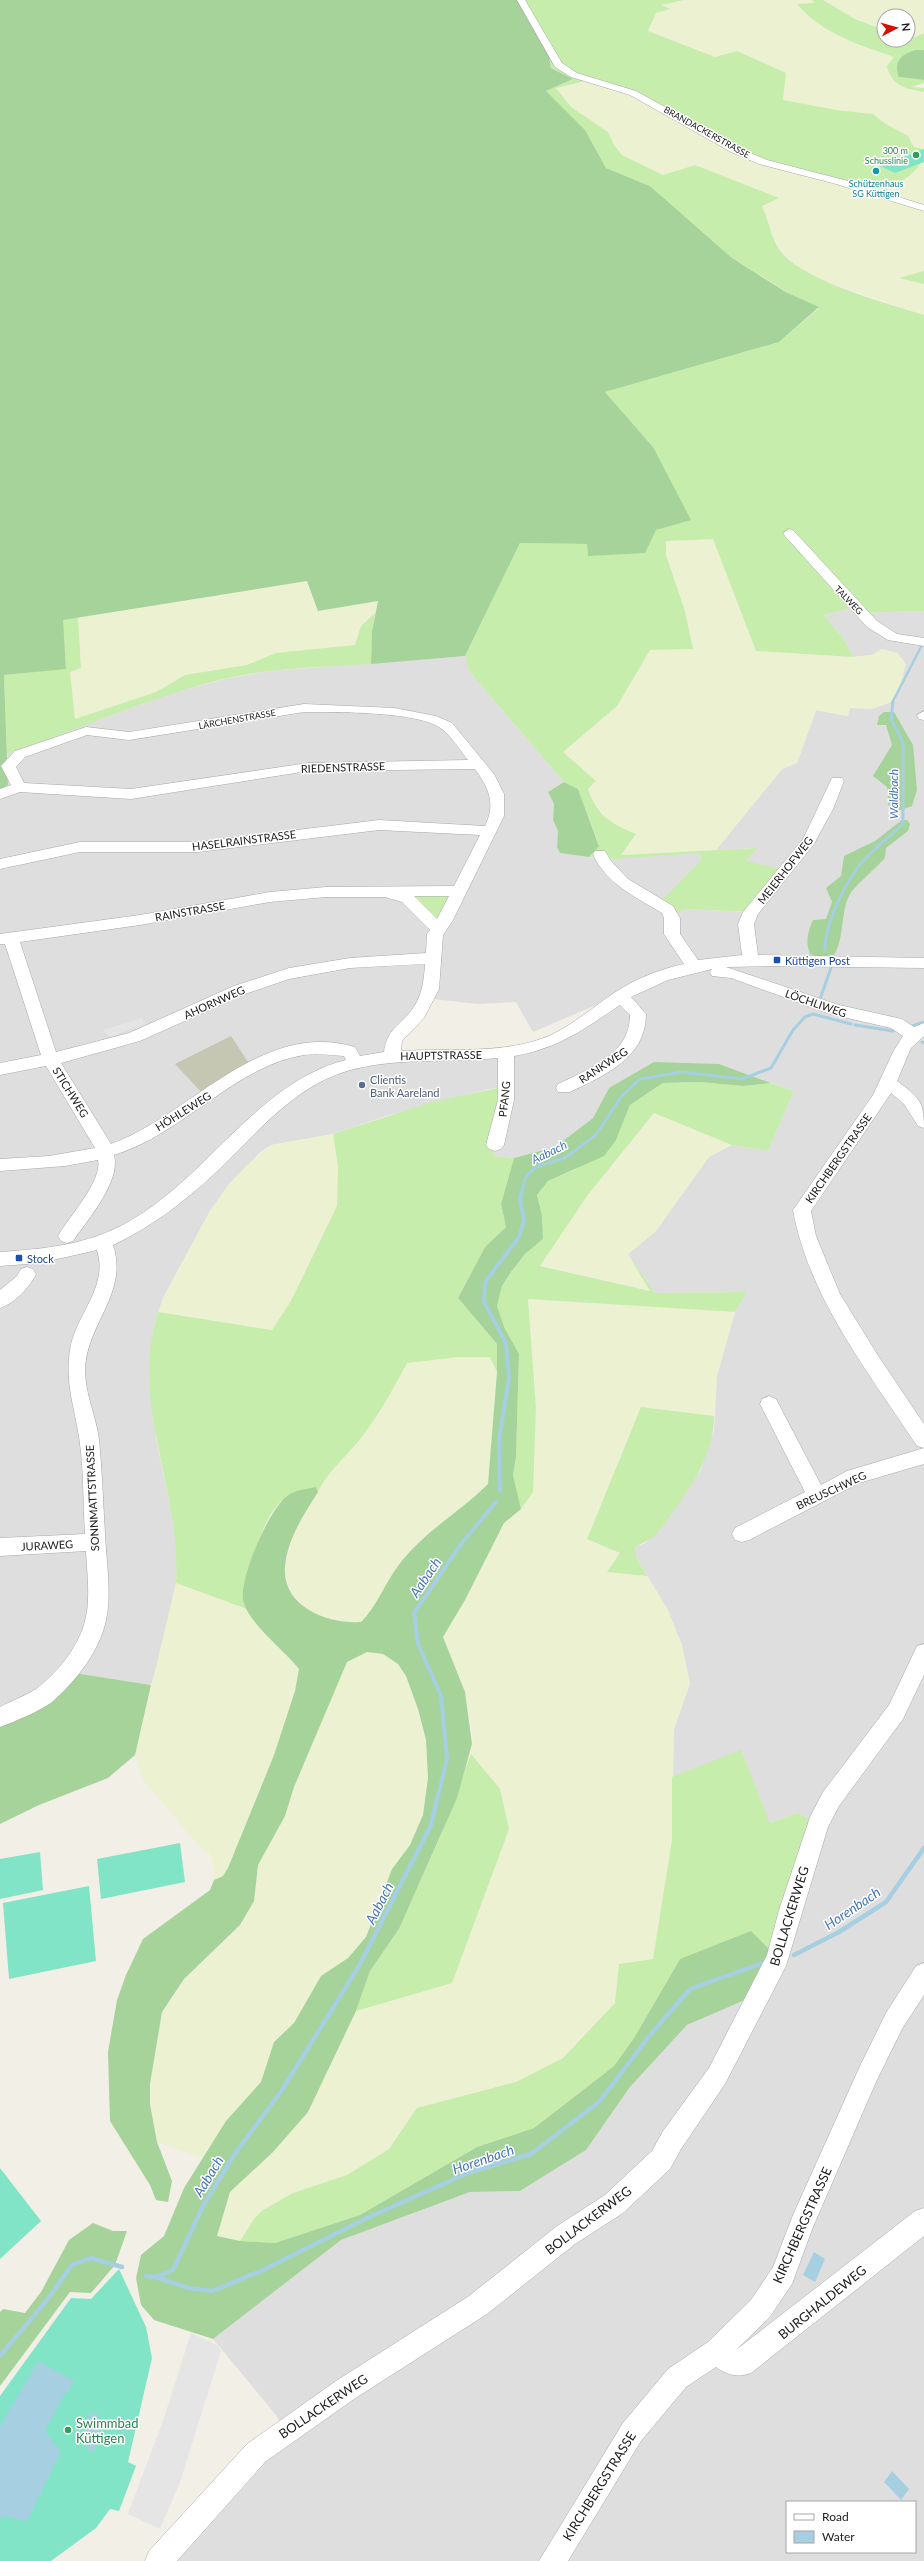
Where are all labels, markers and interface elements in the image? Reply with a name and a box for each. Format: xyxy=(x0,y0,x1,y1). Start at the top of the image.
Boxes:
north arrow xyxy=(876,8,916,48)
text: N xyxy=(900,22,913,32)
street label: BRANDACKERSTRASSE xyxy=(662,104,752,160)
place label: 300 m Schusslinie xyxy=(865,145,908,166)
marker: 300 m Schusslinie xyxy=(911,150,921,160)
marker: Schützenhaus SG Küttigen xyxy=(871,166,881,176)
place label: Schützenhaus SG Küttigen xyxy=(849,178,903,199)
street label: TALWEG xyxy=(833,583,866,617)
street label: LÄRCHENSTRASSE xyxy=(198,707,276,731)
street label: RIEDENSTRASSE xyxy=(301,759,385,775)
water label: Waldbach xyxy=(886,769,901,819)
street label: HASELRAINSTRASSE xyxy=(191,827,297,853)
street label: MEIERHOFWEG xyxy=(755,834,815,906)
street label: RAINSTRASSE xyxy=(154,898,226,924)
place label: Küttigen Post xyxy=(785,954,850,967)
marker: Küttigen Post xyxy=(772,955,782,965)
street label: AHORNWEG xyxy=(181,983,247,1021)
street label: LÖCHLIWEG xyxy=(784,986,848,1020)
street label: RANKWEG xyxy=(576,1044,630,1086)
street label: HAUPTSTRASSE xyxy=(400,1048,482,1062)
street label: STICHWEG xyxy=(50,1064,92,1120)
place label: Clientis Bank Aareland xyxy=(370,1073,440,1099)
marker: Clientis Bank Aareland xyxy=(357,1080,367,1090)
street label: PFANG xyxy=(496,1080,512,1118)
street label: HÖHLEWEG xyxy=(153,1089,213,1133)
street label: KIRCHBERGSTRASSE xyxy=(802,1111,874,1205)
water label: Aabach xyxy=(528,1137,569,1167)
place label: Stock xyxy=(27,1252,54,1265)
marker: Stock xyxy=(14,1253,24,1263)
street label: SONNMATTSTRASSE xyxy=(83,1444,101,1552)
street label: BREUSCHWEG xyxy=(794,1468,868,1512)
street label: JURAWEG xyxy=(21,1537,73,1553)
water label: Aabach xyxy=(405,1554,444,1601)
street label: BOLLACKERWEG xyxy=(766,1864,812,1968)
water label: Aabach xyxy=(361,1879,397,1927)
water label: Horenbach xyxy=(821,1883,883,1933)
water label: Horenbach xyxy=(450,2141,516,2177)
water label: Aabach xyxy=(189,2153,227,2200)
street label: KIRCHBERGSTRASSE xyxy=(769,2164,835,2286)
street label: BOLLACKERWEG xyxy=(542,2182,634,2258)
street label: BURGHALDEWEG xyxy=(775,2262,869,2342)
street label: BOLLACKERWEG xyxy=(276,2370,370,2442)
place label: Swimmbad Küttigen xyxy=(76,2415,139,2446)
marker: Swimmbad Küttigen xyxy=(63,2425,73,2435)
street label: KIRCHBERGSTRASSE xyxy=(559,2428,639,2544)
legend xyxy=(786,2501,916,2553)
text: Road xyxy=(822,2509,849,2524)
text: Water xyxy=(822,2529,855,2544)

